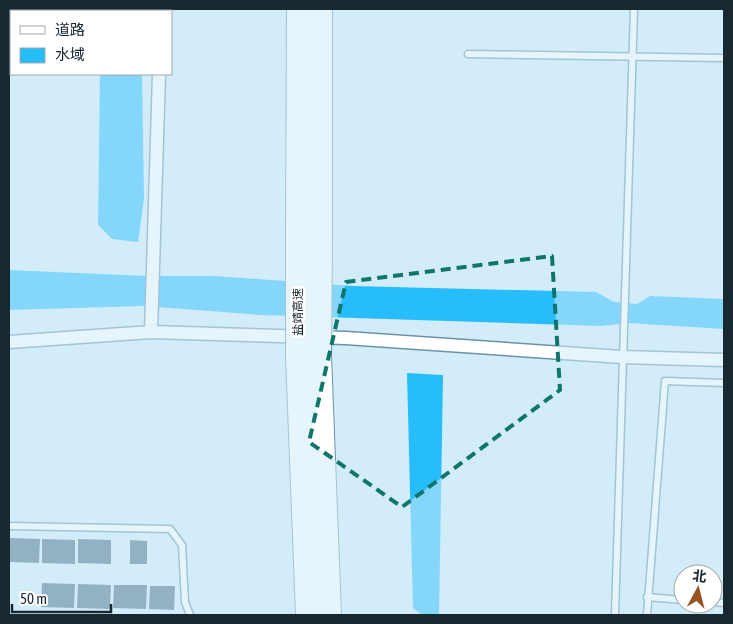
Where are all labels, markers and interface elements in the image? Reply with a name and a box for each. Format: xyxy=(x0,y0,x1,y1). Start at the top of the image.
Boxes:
legend xyxy=(10,10,172,75)
text: 道路 xyxy=(55,21,85,38)
text: 水域 xyxy=(55,46,85,63)
street label: 盐靖高速 xyxy=(291,288,305,336)
north arrow xyxy=(673,564,723,614)
text: 北 xyxy=(692,567,708,585)
scale bar xyxy=(12,582,111,614)
text: 50 m xyxy=(20,590,47,607)

